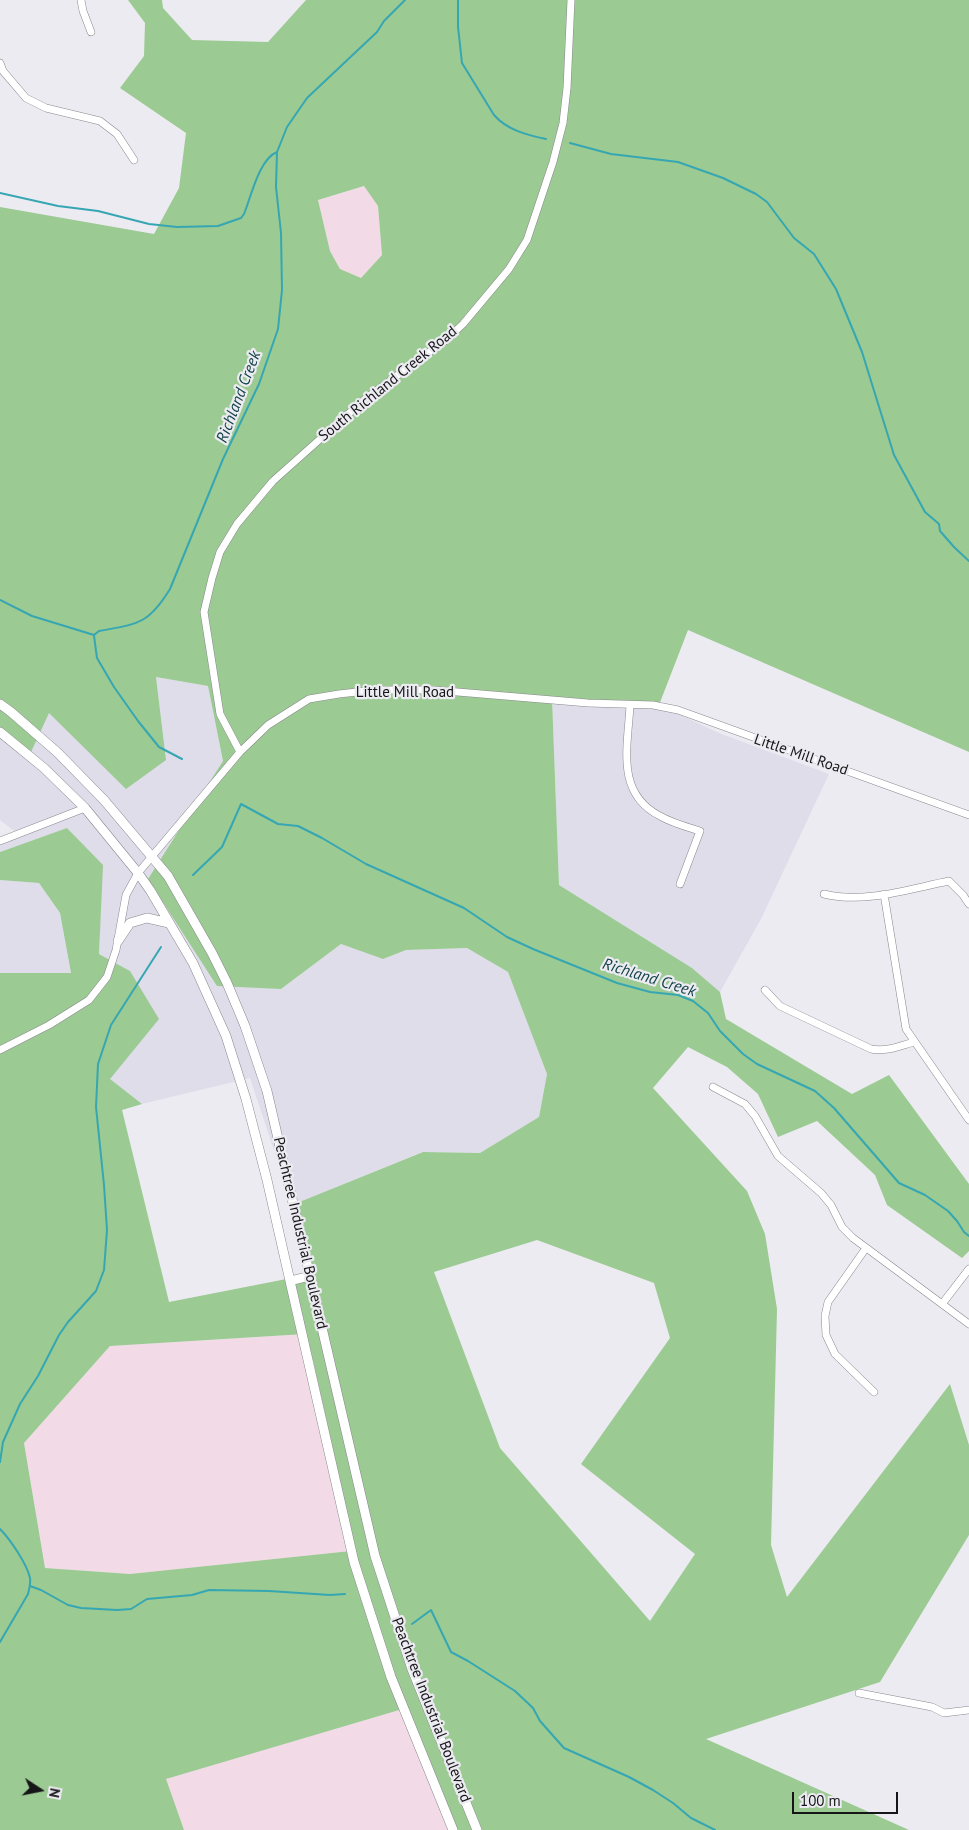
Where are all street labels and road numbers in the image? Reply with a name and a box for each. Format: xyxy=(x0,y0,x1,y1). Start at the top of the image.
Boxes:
street label: South Richland Creek Road xyxy=(315,323,461,445)
street label: Little Mill Road xyxy=(356,684,454,702)
street label: Little Mill Road xyxy=(752,730,850,780)
street label: Peachtree Industrial Boulevard xyxy=(269,1135,331,1331)
street label: Peachtree Industrial Boulevard xyxy=(387,1615,475,1805)

